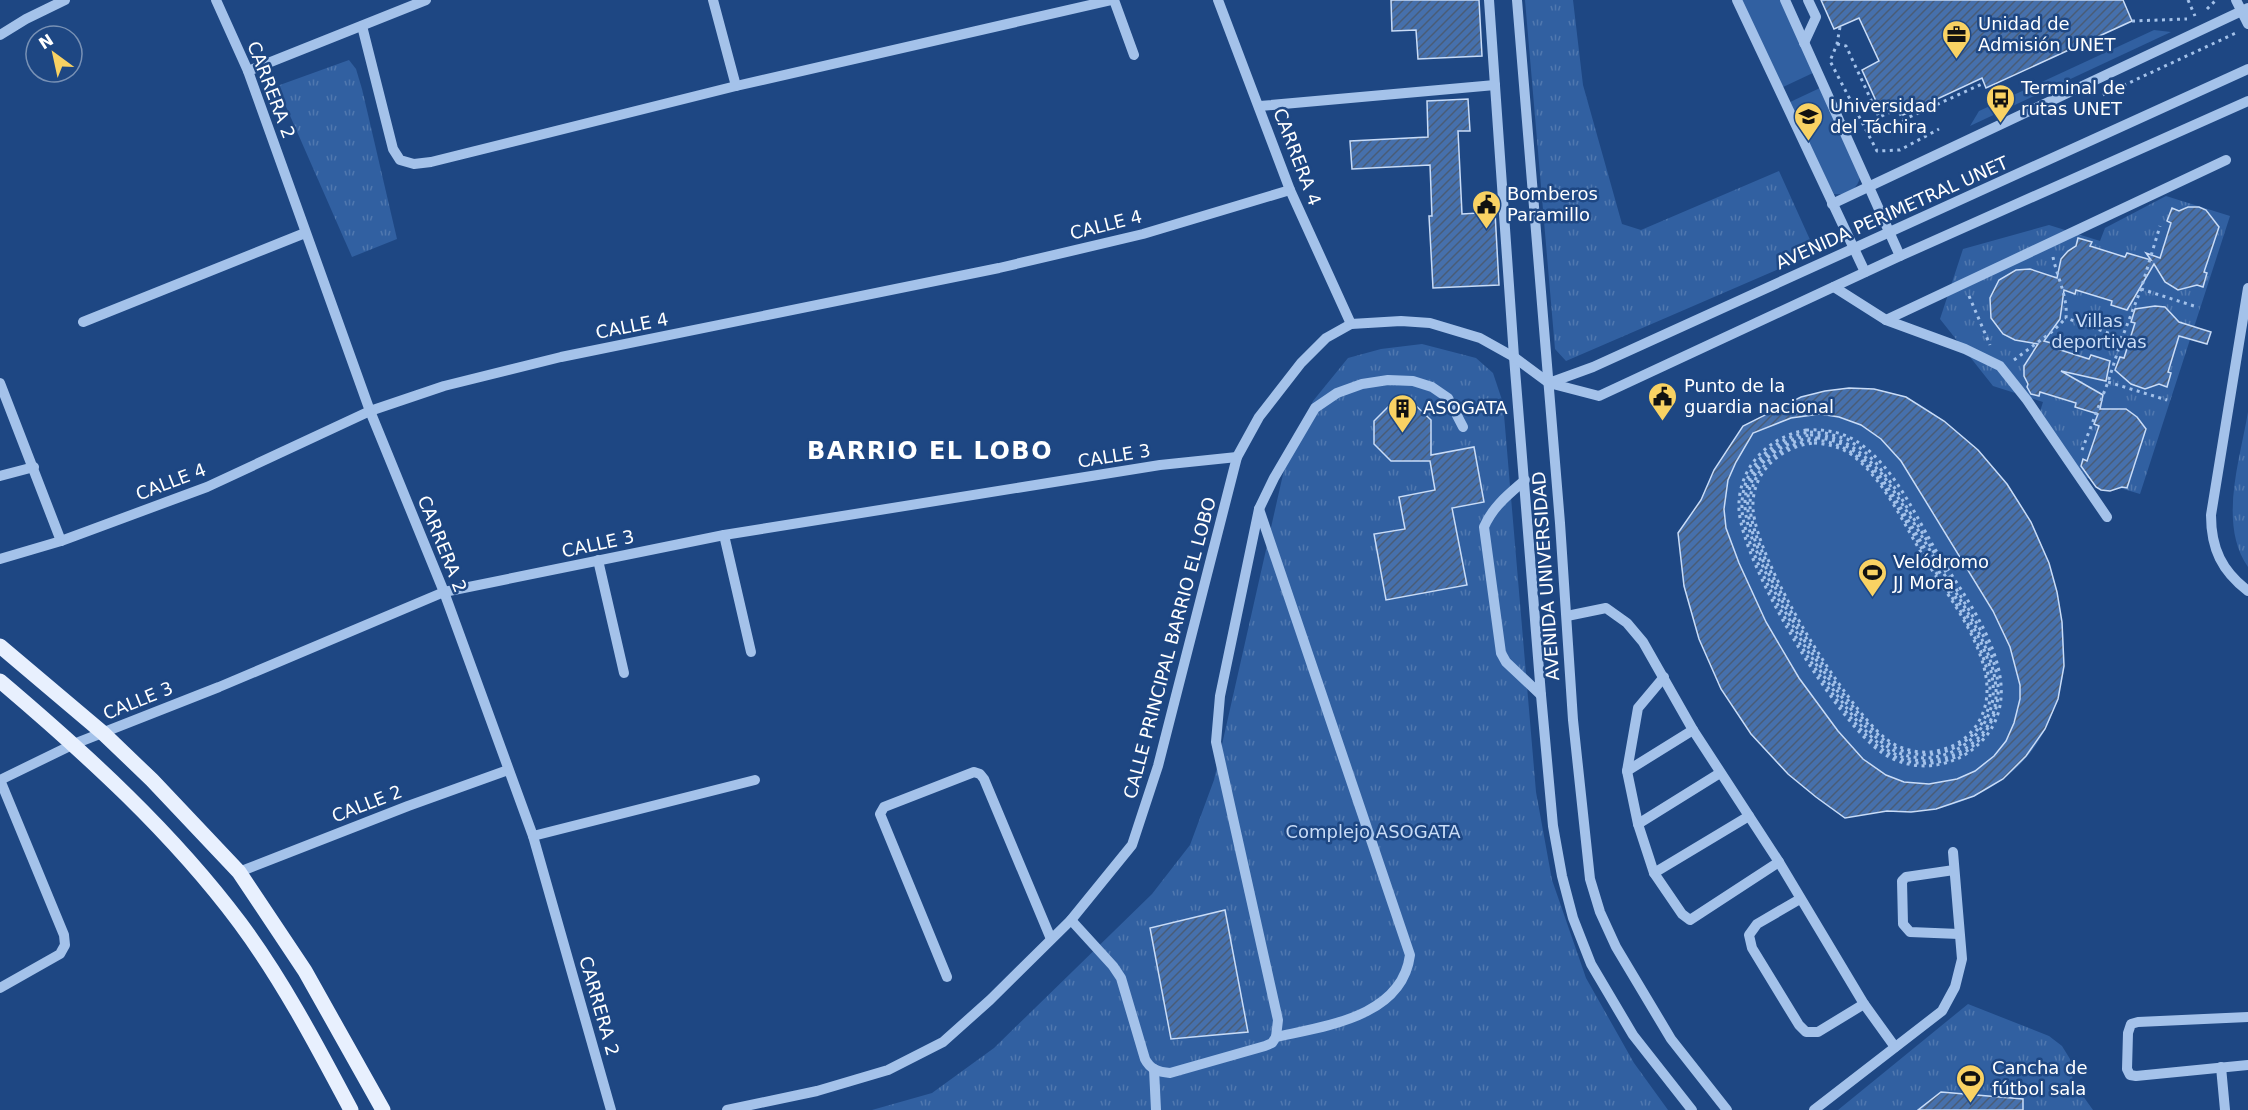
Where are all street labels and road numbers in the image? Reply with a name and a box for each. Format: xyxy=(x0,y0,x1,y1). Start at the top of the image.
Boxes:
street label: CARRERA 2 xyxy=(243,38,300,141)
street label: CARRERA 4 xyxy=(1269,105,1326,208)
street label: AVENIDA PERIMETRAL UNET xyxy=(1772,151,2012,273)
street label: CALLE 4 xyxy=(1068,205,1144,244)
street label: CALLE 4 xyxy=(594,308,670,343)
street label: CALLE 3 xyxy=(1076,439,1152,472)
street label: CALLE 4 xyxy=(133,459,209,505)
street label: AVENIDA UNIVERSIDAD xyxy=(1528,471,1563,681)
street label: CARRERA 2 xyxy=(414,492,471,595)
street label: CALLE PRINCIPAL BARRIO EL LOBO xyxy=(1119,495,1220,801)
street label: CALLE 3 xyxy=(560,526,636,561)
street label: CALLE 3 xyxy=(100,677,176,724)
street label: CALLE 2 xyxy=(329,781,405,827)
street label: CARRERA 2 xyxy=(575,954,624,1058)

